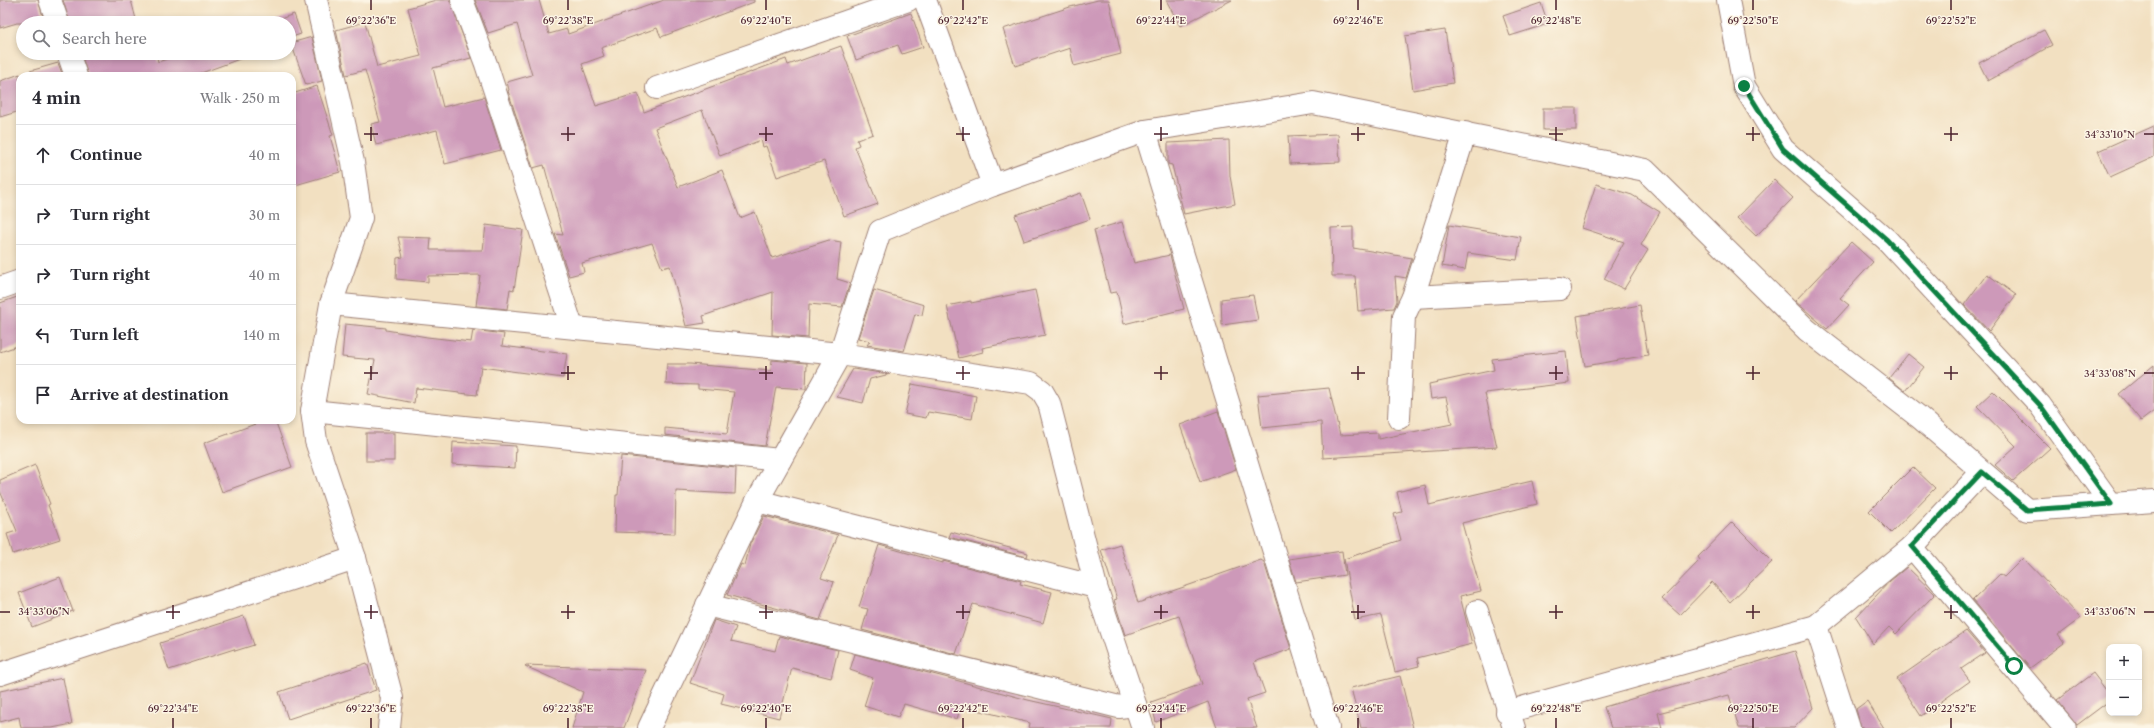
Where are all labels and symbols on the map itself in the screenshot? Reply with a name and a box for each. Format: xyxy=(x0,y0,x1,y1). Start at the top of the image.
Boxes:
text: 69°22'36"E xyxy=(346,14,396,27)
text: 69°22'38"E xyxy=(543,14,593,27)
text: 69°22'40"E xyxy=(741,14,792,27)
text: 69°22'42"E xyxy=(938,14,988,27)
text: 69°22'44"E xyxy=(1136,14,1186,27)
text: 69°22'46"E xyxy=(1333,14,1383,27)
text: 69°22'48"E xyxy=(1531,14,1581,27)
text: 69°22'50"E xyxy=(1727,14,1779,27)
text: 69°22'52"E xyxy=(1926,14,1976,27)
route end xyxy=(1735,77,1753,95)
text: 34°33'10"N xyxy=(2085,128,2135,141)
text: 34°33'08"N xyxy=(2084,367,2136,380)
text: 34°33'06"N xyxy=(18,605,70,618)
text: 34°33'06"N xyxy=(2084,605,2136,618)
route start xyxy=(2005,657,2023,675)
text: 69°22'34"E xyxy=(148,702,198,715)
text: 69°22'36"E xyxy=(346,702,396,715)
text: 69°22'38"E xyxy=(543,702,593,715)
text: 69°22'40"E xyxy=(741,702,792,715)
text: 69°22'42"E xyxy=(938,702,988,715)
text: 69°22'44"E xyxy=(1136,702,1186,715)
text: 69°22'46"E xyxy=(1333,702,1383,715)
text: 69°22'48"E xyxy=(1531,702,1581,715)
text: 69°22'50"E xyxy=(1727,702,1779,715)
text: 69°22'52"E xyxy=(1926,702,1976,715)

